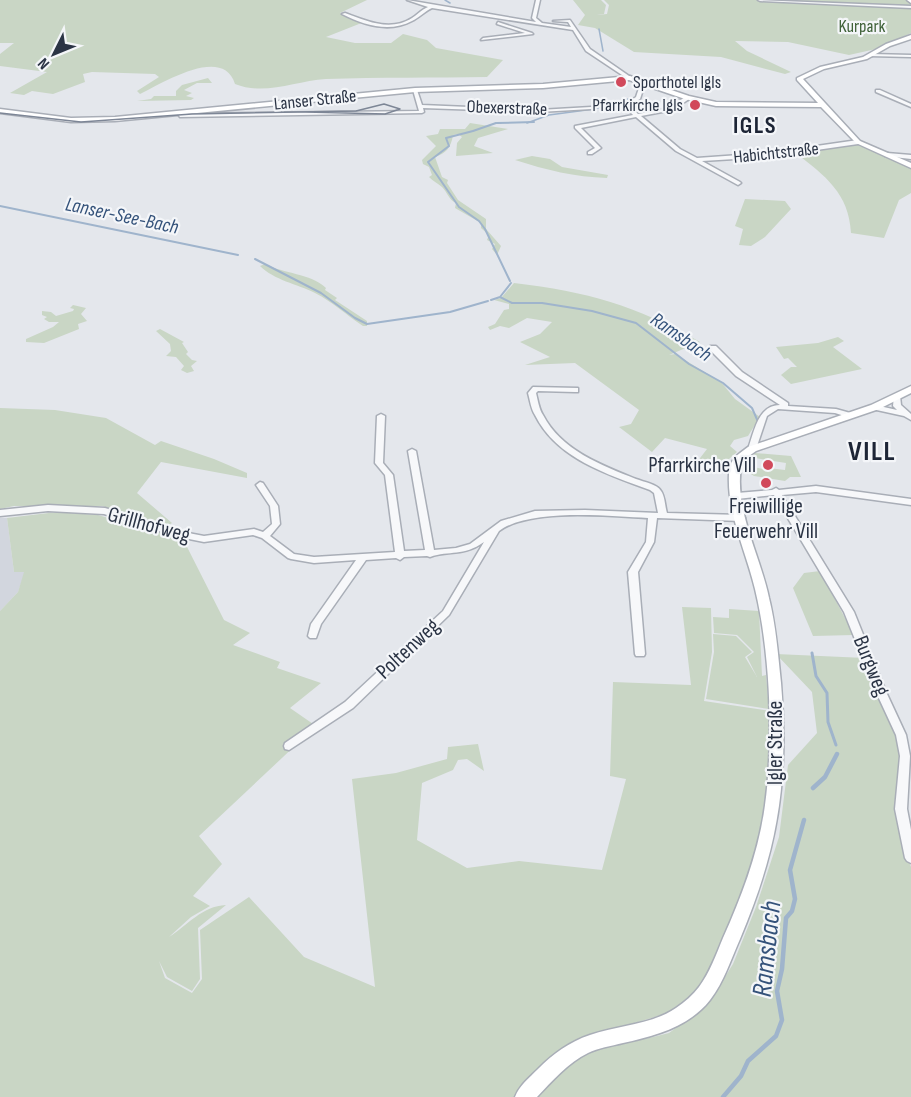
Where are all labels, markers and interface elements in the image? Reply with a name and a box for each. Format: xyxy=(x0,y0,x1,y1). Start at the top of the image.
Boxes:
park label: Kurpark xyxy=(838,16,886,37)
north arrow xyxy=(24,24,84,84)
text: N xyxy=(34,54,54,73)
place label: Sporthotel Igls xyxy=(633,72,721,93)
marker: Sporthotel Igls xyxy=(614,75,628,89)
street label: Lanser Straße xyxy=(273,85,357,115)
place label: Pfarrkirche Igls xyxy=(592,95,683,116)
street label: Obexerstraße xyxy=(466,96,548,120)
marker: Pfarrkirche Igls xyxy=(688,98,702,112)
district label: IGLS xyxy=(733,111,777,140)
street label: Habichtstraße xyxy=(732,138,820,168)
water label: Lanser-See-Bach xyxy=(63,192,181,240)
water label: Ramsbach xyxy=(646,307,716,367)
district label: VILL xyxy=(848,435,896,468)
place label: Pfarrkirche Vill xyxy=(648,452,756,479)
marker: Pfarrkirche Vill xyxy=(761,458,775,472)
marker: Freiwillige Feuerwehr Vill xyxy=(759,476,773,490)
place label: Freiwillige Feuerwehr Vill xyxy=(714,493,818,545)
street label: Grillhofweg xyxy=(105,501,193,549)
street label: Poltenweg xyxy=(371,613,446,685)
street label: Burgweg xyxy=(847,632,895,701)
street label: Igler Straße xyxy=(762,701,789,785)
water label: Ramsbach xyxy=(746,899,788,999)

